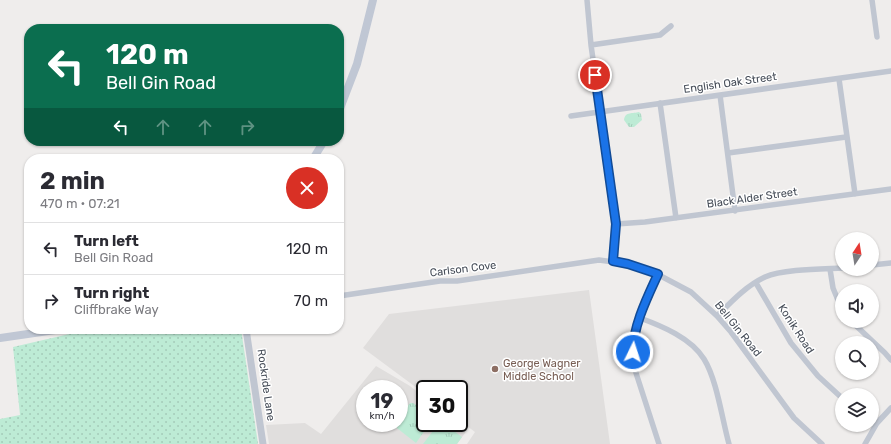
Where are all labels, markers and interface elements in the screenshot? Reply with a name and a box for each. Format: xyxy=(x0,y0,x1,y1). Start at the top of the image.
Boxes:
text: 120 m xyxy=(106,38,189,71)
icon: left xyxy=(40,40,92,92)
pin xyxy=(578,58,612,92)
icon: arrive xyxy=(584,64,606,86)
street label: English Oak Street xyxy=(683,70,778,96)
text: Bell Gin Road xyxy=(106,72,216,94)
icon: left xyxy=(110,116,132,138)
icon: ahead xyxy=(152,116,174,138)
icon: ahead xyxy=(194,116,216,138)
icon: right xyxy=(236,116,258,138)
text: 2 min xyxy=(40,167,105,195)
button: close xyxy=(286,167,328,209)
street label: Black Alder Street xyxy=(706,185,799,211)
text: 470 m · 07:21 xyxy=(40,196,120,211)
text: Turn left xyxy=(74,232,139,250)
north arrow xyxy=(835,232,879,276)
map controls xyxy=(835,232,879,432)
icon: left xyxy=(40,238,62,260)
text: 120 m xyxy=(286,240,328,258)
text: Bell Gin Road xyxy=(74,250,153,265)
street label: Carlson Cove xyxy=(429,258,497,280)
text: Turn right xyxy=(74,284,149,302)
button: sound xyxy=(835,284,879,328)
icon: right xyxy=(40,290,62,312)
text: 70 m xyxy=(294,292,328,310)
street label: Bell Gin Road xyxy=(712,299,764,359)
text: Cliffbrake Way xyxy=(74,302,159,317)
street label: Konik Road xyxy=(775,302,817,356)
position arrow xyxy=(612,331,654,373)
button: search xyxy=(835,336,879,380)
street label: Rockride Lane xyxy=(255,348,277,422)
place label: George Wagner Middle School xyxy=(503,357,581,383)
marker: George Wagner Middle School xyxy=(490,364,500,374)
speed limit sign: 30 xyxy=(416,380,468,432)
button: layers xyxy=(835,388,879,432)
text: 19 xyxy=(371,389,393,413)
text: km/h xyxy=(370,410,394,422)

